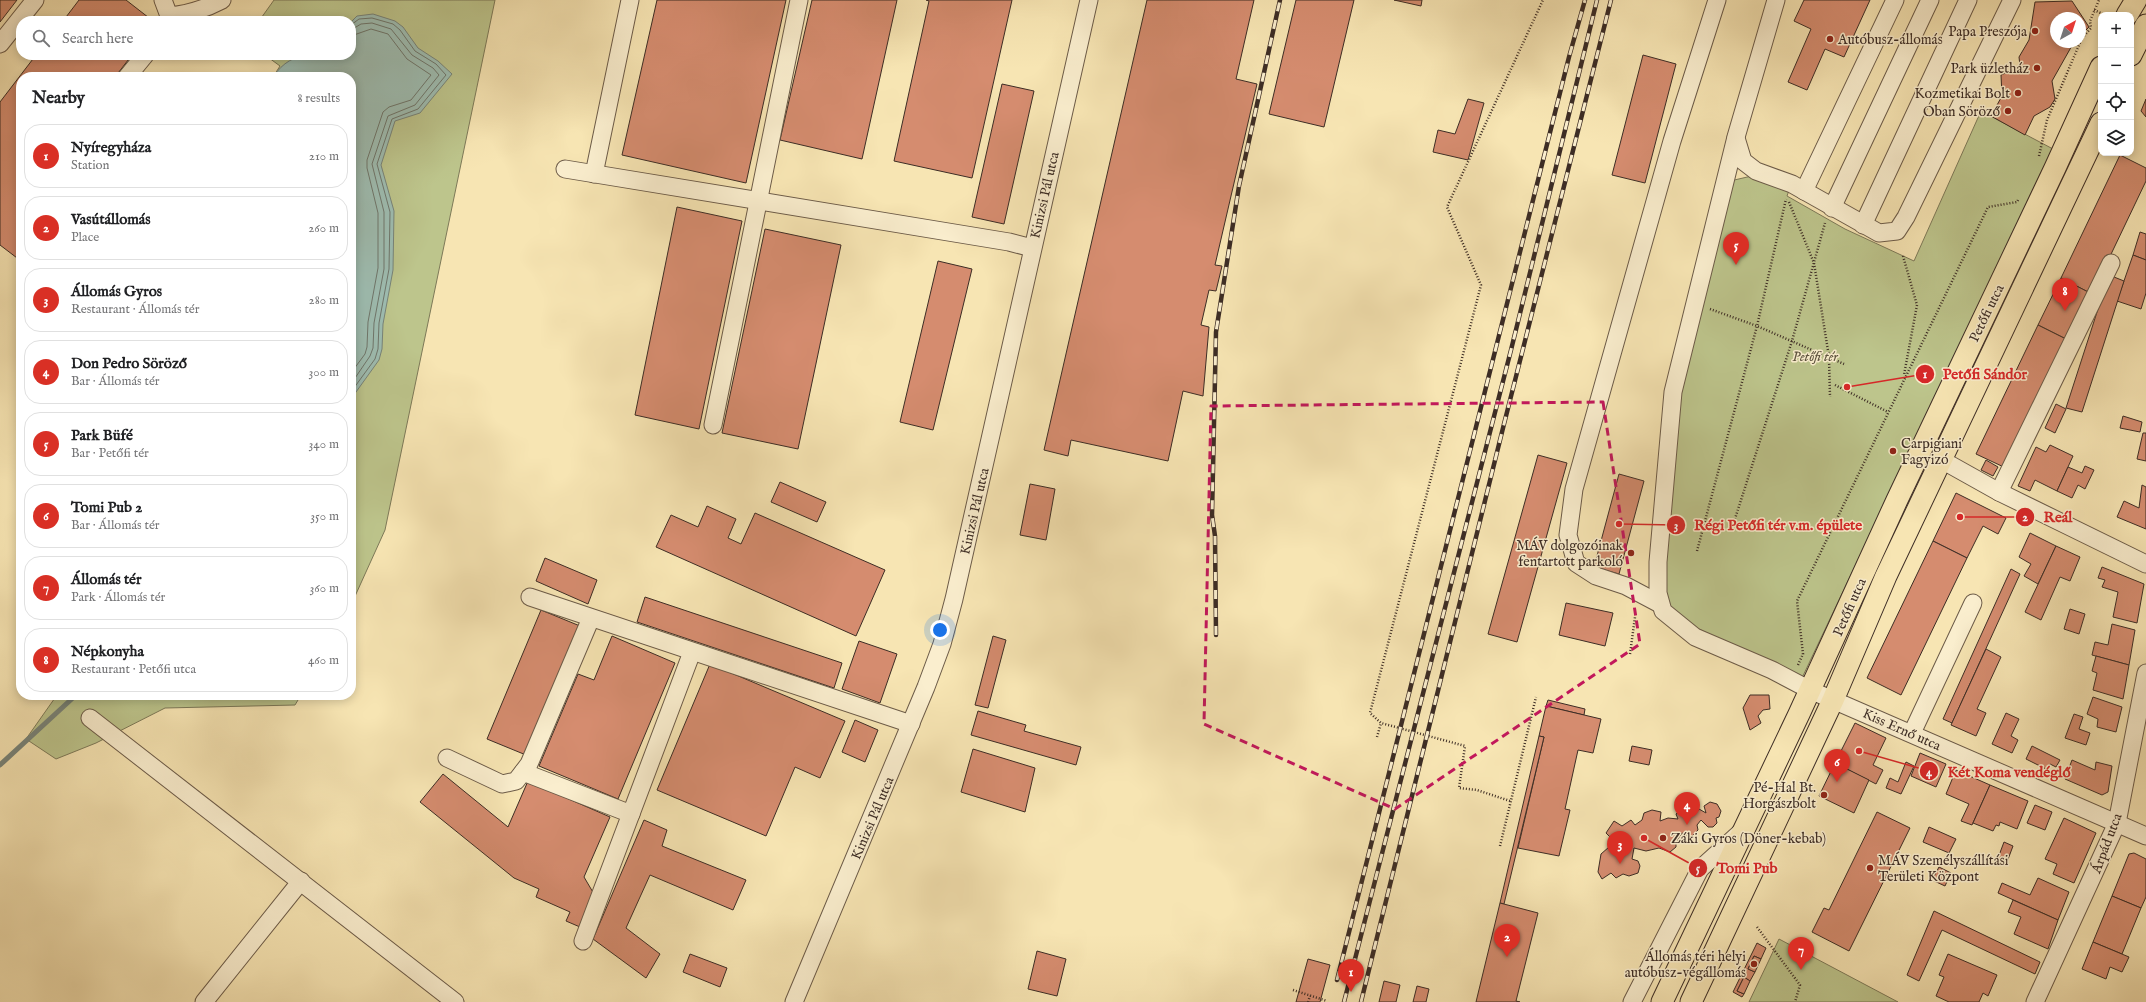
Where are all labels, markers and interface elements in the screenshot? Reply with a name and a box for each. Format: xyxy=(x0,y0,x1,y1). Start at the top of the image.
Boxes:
north arrow xyxy=(2050,12,2086,48)
map controls xyxy=(2098,12,2134,156)
button: + xyxy=(2098,12,2134,48)
search box xyxy=(16,16,356,60)
place label: Papa Preszója xyxy=(1948,23,2028,41)
marker: Papa Preszója xyxy=(2030,26,2040,36)
icon: search xyxy=(30,27,52,49)
text: Search here xyxy=(62,29,133,48)
place label: Autóbusz-állomás xyxy=(1837,31,1943,49)
marker: Autóbusz-állomás xyxy=(1825,34,1835,44)
button: − xyxy=(2098,48,2134,84)
place label: Park üzletház xyxy=(1951,60,2030,78)
marker: Park üzletház xyxy=(2032,63,2042,73)
button: locate xyxy=(2098,84,2134,120)
place label: Kozmetikai Bolt xyxy=(1914,85,2010,103)
text: Nearby xyxy=(32,88,85,109)
marker: Kozmetikai Bolt xyxy=(2013,88,2023,98)
text: 8 results xyxy=(297,90,340,107)
place label: Oban Söröző xyxy=(1923,103,2000,121)
marker: Oban Söröző xyxy=(2003,106,2013,116)
button: layers xyxy=(2098,120,2134,156)
text: Nyíregyháza xyxy=(71,138,151,157)
text: 1 xyxy=(44,148,48,165)
text: 210 m xyxy=(309,148,339,165)
street label: Kinizsi Pál utca xyxy=(1026,149,1064,240)
text: Station xyxy=(71,157,110,174)
text: Vasútállomás xyxy=(71,210,151,229)
text: 2 xyxy=(43,220,49,237)
text: 260 m xyxy=(308,220,339,237)
text: Place xyxy=(71,229,99,246)
pin: 5 xyxy=(1723,232,1749,265)
pin: 8 xyxy=(2052,278,2078,311)
street label: Petőfi utca xyxy=(1965,281,2009,345)
text: Állomás Gyros xyxy=(71,282,162,301)
text: 3 xyxy=(44,292,48,309)
text: 280 m xyxy=(309,292,339,309)
text: Restaurant · Állomás tér xyxy=(71,301,200,318)
park label: Petőfi tér xyxy=(1792,348,1839,366)
text: Don Pedro Söröző xyxy=(71,354,187,373)
callout: Petőfi Sándor xyxy=(1915,361,2035,388)
text: 4 xyxy=(43,364,49,381)
text: 300 m xyxy=(308,364,339,381)
text: Petőfi Sándor xyxy=(1943,365,2028,384)
text: 1 xyxy=(1923,367,1928,382)
text: Bar · Állomás tér xyxy=(71,373,160,390)
text: Park Büfé xyxy=(71,426,133,445)
place label: Carpigiani Fagyizó xyxy=(1901,435,1962,469)
text: 5 xyxy=(44,436,48,453)
text: 340 m xyxy=(309,436,339,453)
text: Bar · Petőfi tér xyxy=(71,445,149,462)
marker: Carpigiani Fagyizó xyxy=(1888,446,1898,456)
street label: Kinizsi Pál utca xyxy=(956,465,994,556)
text: Tomi Pub 2 xyxy=(71,498,142,517)
callout: Reál xyxy=(2015,504,2080,531)
text: 6 xyxy=(43,508,49,525)
text: 350 m xyxy=(310,508,339,525)
text: Reál xyxy=(2044,508,2073,527)
text: 2 xyxy=(2022,510,2028,525)
callout: Régi Petőfi tér v.m. épülete xyxy=(1666,511,1870,538)
text: Régi Petőfi tér v.m. épülete xyxy=(1694,516,1862,535)
text: Bar · Állomás tér xyxy=(71,517,160,534)
text: 3 xyxy=(1674,518,1678,533)
place label: MÁV dolgozóinak fentartott parkoló xyxy=(1516,536,1623,571)
marker: MÁV dolgozóinak fentartott parkoló xyxy=(1626,548,1636,558)
text: Állomás tér xyxy=(71,570,142,589)
street label: Petőfi utca xyxy=(1829,575,1871,639)
text: 7 xyxy=(43,580,49,597)
text: 360 m xyxy=(309,580,339,597)
text: Park · Állomás tér xyxy=(71,589,165,606)
your location xyxy=(930,620,950,640)
text: Népkonyha xyxy=(71,642,144,661)
text: 8 xyxy=(43,652,49,669)
text: 460 m xyxy=(308,652,339,669)
text: Restaurant · Petőfi utca xyxy=(71,661,196,678)
street label: Kiss Ernő utca xyxy=(1860,705,1944,756)
pin: 6 xyxy=(1824,749,1850,782)
callout: Két Koma vendéglő xyxy=(1919,758,2078,785)
text: Két Koma vendéglő xyxy=(1948,763,2071,782)
text: 4 xyxy=(1926,765,1933,780)
street label: Kinizsi Pál utca xyxy=(847,773,899,863)
place label: Pé-Hal Bt. Horgászbolt xyxy=(1743,779,1816,813)
marker: Pé-Hal Bt. Horgászbolt xyxy=(1819,790,1829,800)
pin: 4 xyxy=(1674,792,1700,825)
street label: Árpád utca xyxy=(2086,810,2127,877)
place label: Záki Gyros (Döner-kebab) xyxy=(1671,830,1826,848)
pin: 3 xyxy=(1607,831,1633,864)
marker: Záki Gyros (Döner-kebab) xyxy=(1658,833,1668,843)
place label: MÁV Személyszállítási Területi Központ xyxy=(1878,851,2009,886)
callout: Tomi Pub xyxy=(1688,854,1785,881)
text: Tomi Pub xyxy=(1715,859,1778,878)
text: 5 xyxy=(1696,861,1701,876)
marker: MÁV Személyszállítási Területi Központ xyxy=(1865,863,1875,873)
pin: 2 xyxy=(1494,924,1520,957)
pin: 7 xyxy=(1788,937,1814,970)
place label: Állomás téri helyi autóbusz-végállomás xyxy=(1625,947,1746,982)
pin: 1 xyxy=(1338,959,1364,992)
marker: Állomás téri helyi autóbusz-végállomás xyxy=(1749,959,1759,969)

